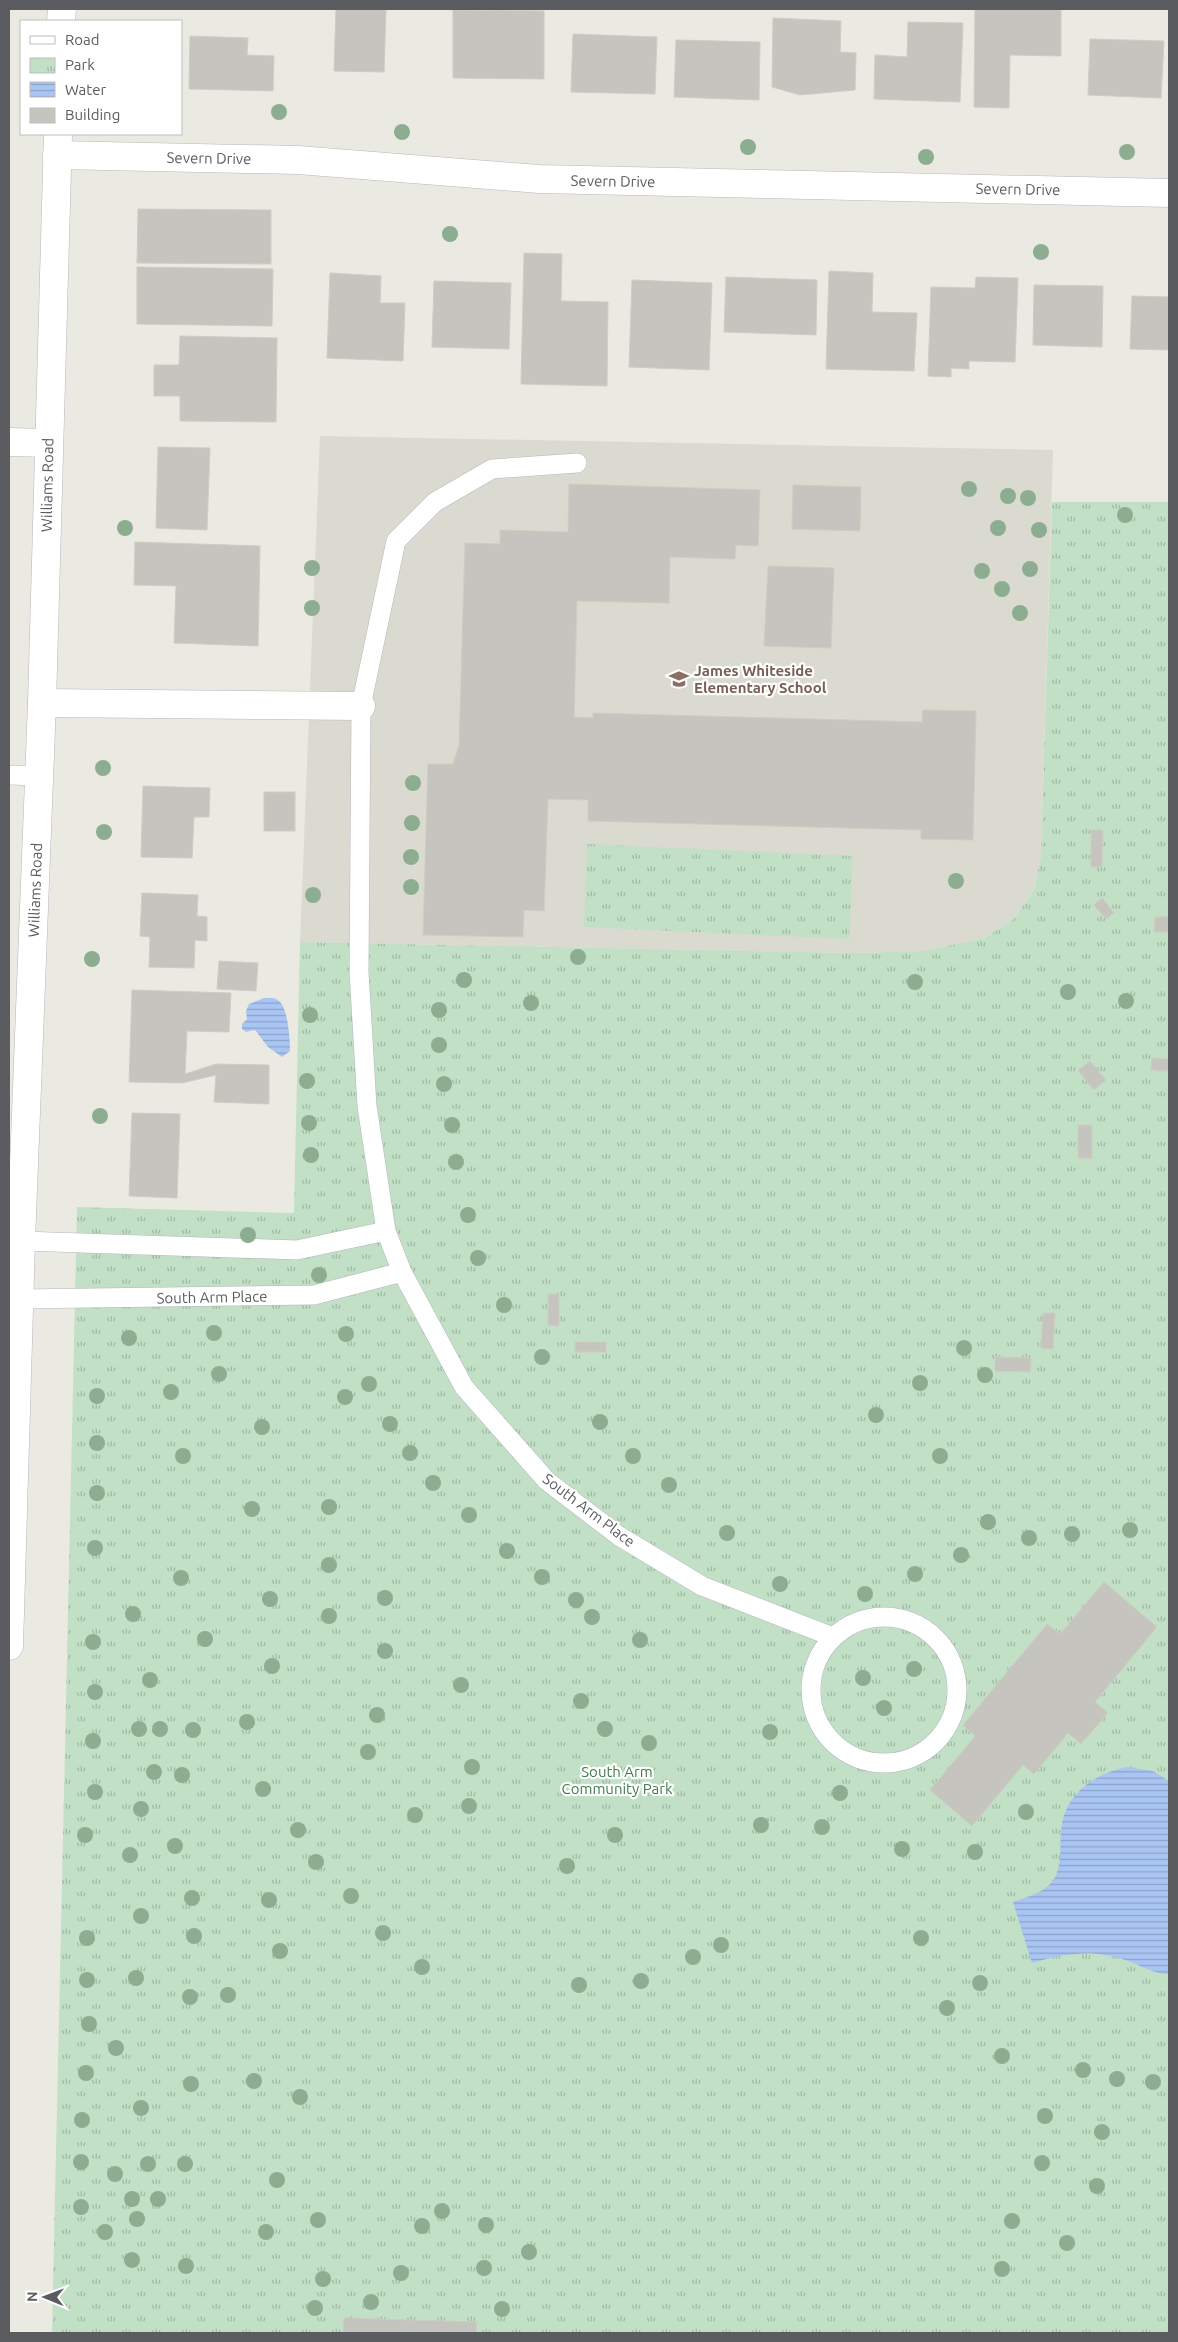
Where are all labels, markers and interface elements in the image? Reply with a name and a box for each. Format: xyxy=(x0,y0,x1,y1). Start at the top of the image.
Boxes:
legend xyxy=(20,20,182,135)
text: Road xyxy=(65,31,100,48)
text: Park xyxy=(65,56,95,73)
text: Water xyxy=(65,81,106,98)
text: Building xyxy=(65,106,120,123)
street label: Severn Drive xyxy=(166,149,252,167)
street label: Severn Drive xyxy=(570,172,656,190)
street label: Severn Drive xyxy=(975,180,1061,198)
street label: Williams Road xyxy=(38,438,56,532)
place label: James Whiteside Elementary School xyxy=(694,662,827,696)
school or university icon: James Whiteside Elementary School xyxy=(668,668,690,690)
street label: Williams Road xyxy=(25,842,45,938)
street label: South Arm Place xyxy=(156,1288,268,1306)
street label: South Arm Place xyxy=(540,1470,638,1550)
park label: South Arm Community Park xyxy=(561,1763,673,1797)
north arrow xyxy=(20,2272,70,2322)
text: N xyxy=(24,2291,40,2302)

